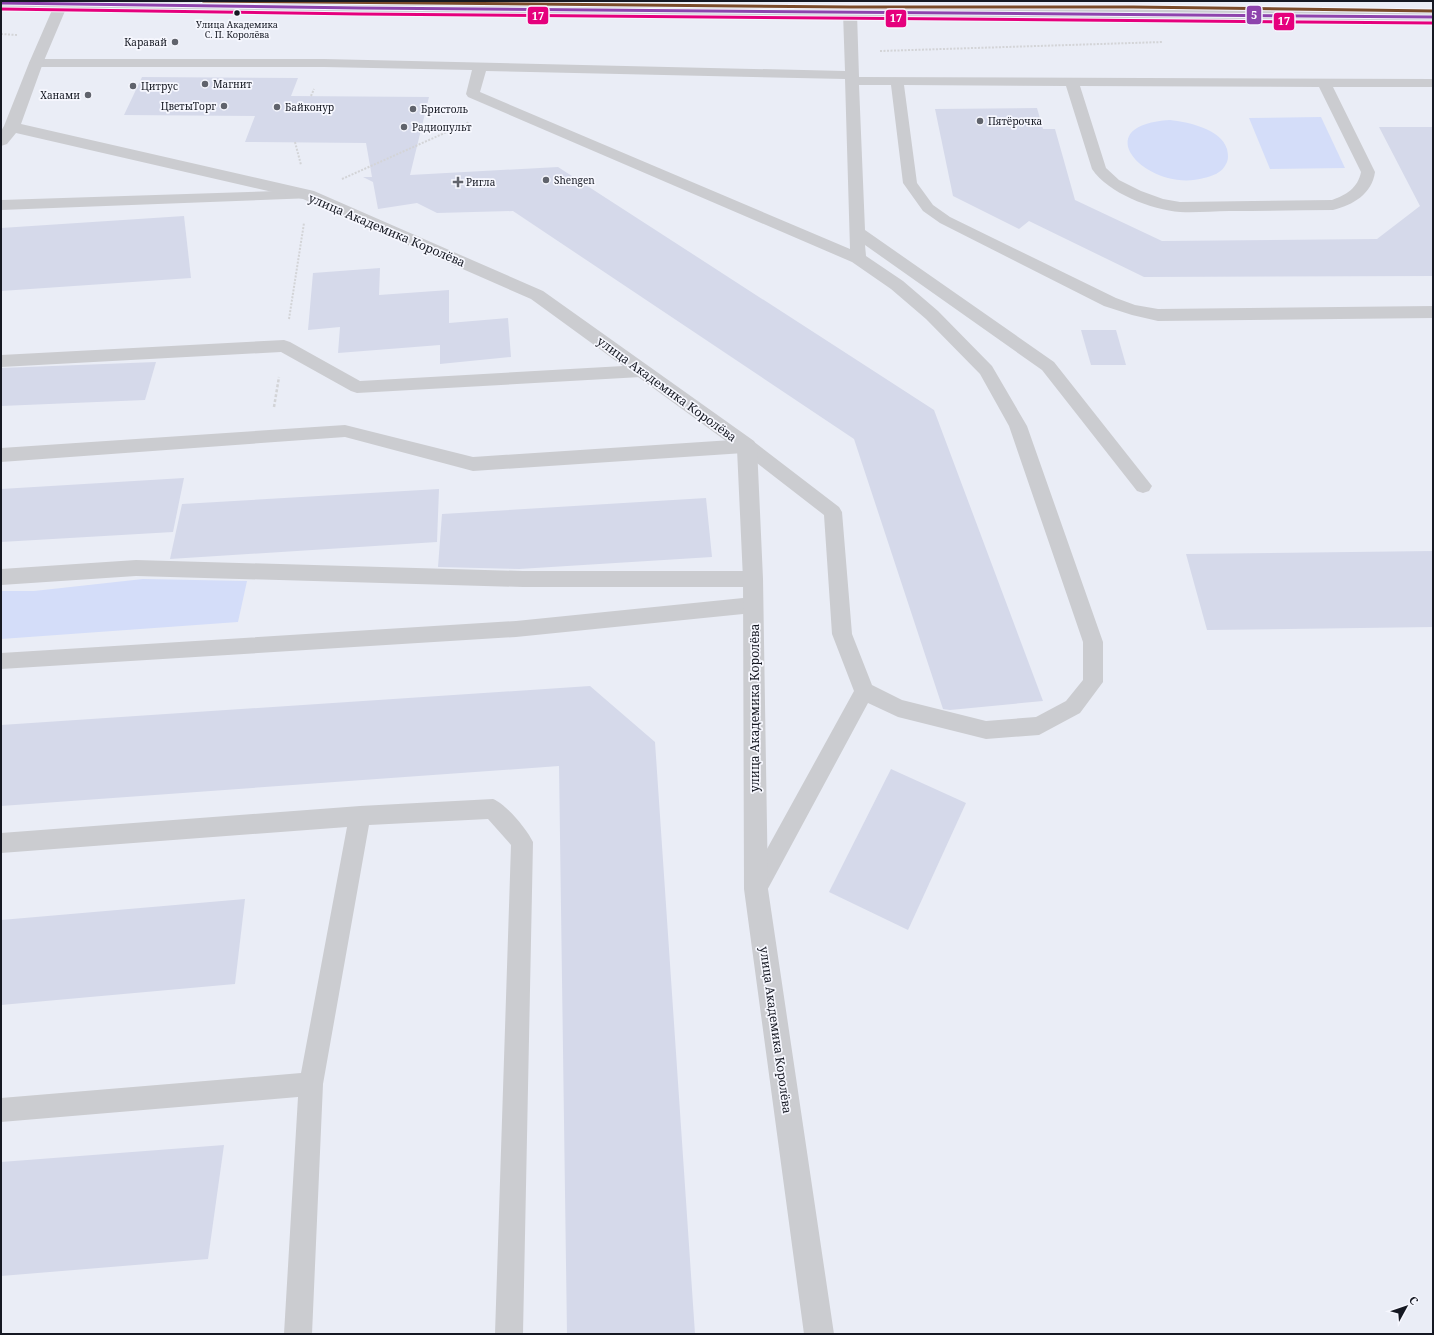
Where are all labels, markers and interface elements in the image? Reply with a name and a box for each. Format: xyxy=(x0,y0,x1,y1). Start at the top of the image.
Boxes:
line badge: 5 xyxy=(1246,5,1262,25)
line badge: 17 xyxy=(527,6,549,25)
text: 5 xyxy=(1251,7,1257,22)
marker: Улица Академика С. П. Королёва xyxy=(232,8,242,18)
text: 17 xyxy=(532,8,544,23)
line badge: 17 xyxy=(885,9,907,28)
text: 17 xyxy=(890,10,902,25)
line badge: 17 xyxy=(1273,12,1295,31)
text: 17 xyxy=(1278,13,1290,28)
place label: Улица Академика С. П. Королёва xyxy=(196,18,278,41)
place label: Каравай xyxy=(124,35,167,49)
marker: Каравай xyxy=(170,37,180,47)
place label: Магнит xyxy=(213,77,252,91)
place label: Цитрус xyxy=(141,79,178,93)
marker: Магнит xyxy=(200,79,210,89)
marker: Цитрус xyxy=(128,81,138,91)
place label: Ханами xyxy=(40,88,80,102)
marker: Ханами xyxy=(83,90,93,100)
place label: ЦветыТорг xyxy=(161,99,216,113)
place label: Байконур xyxy=(285,100,334,114)
marker: ЦветыТорг xyxy=(219,101,229,111)
marker: Байконур xyxy=(272,102,282,112)
place label: Бристоль xyxy=(421,102,469,116)
marker: Бристоль xyxy=(408,104,418,114)
place label: Пятёрочка xyxy=(988,114,1043,128)
marker: Пятёрочка xyxy=(975,116,985,126)
place label: Радиопульт xyxy=(412,120,472,134)
marker: Радиопульт xyxy=(399,122,409,132)
place label: Shengen xyxy=(554,173,595,187)
place label: Ригла xyxy=(466,175,496,189)
marker: Shengen xyxy=(541,175,551,185)
marker: Ригла xyxy=(453,177,463,187)
street label: улица Академика Королёва xyxy=(306,189,468,271)
street label: улица Академика Королёва xyxy=(594,333,740,446)
street label: улица Академика Королёва xyxy=(746,624,763,792)
street label: улица Академика Королёва xyxy=(756,945,796,1115)
north arrow xyxy=(1386,1287,1426,1327)
text: С xyxy=(1406,1293,1422,1308)

